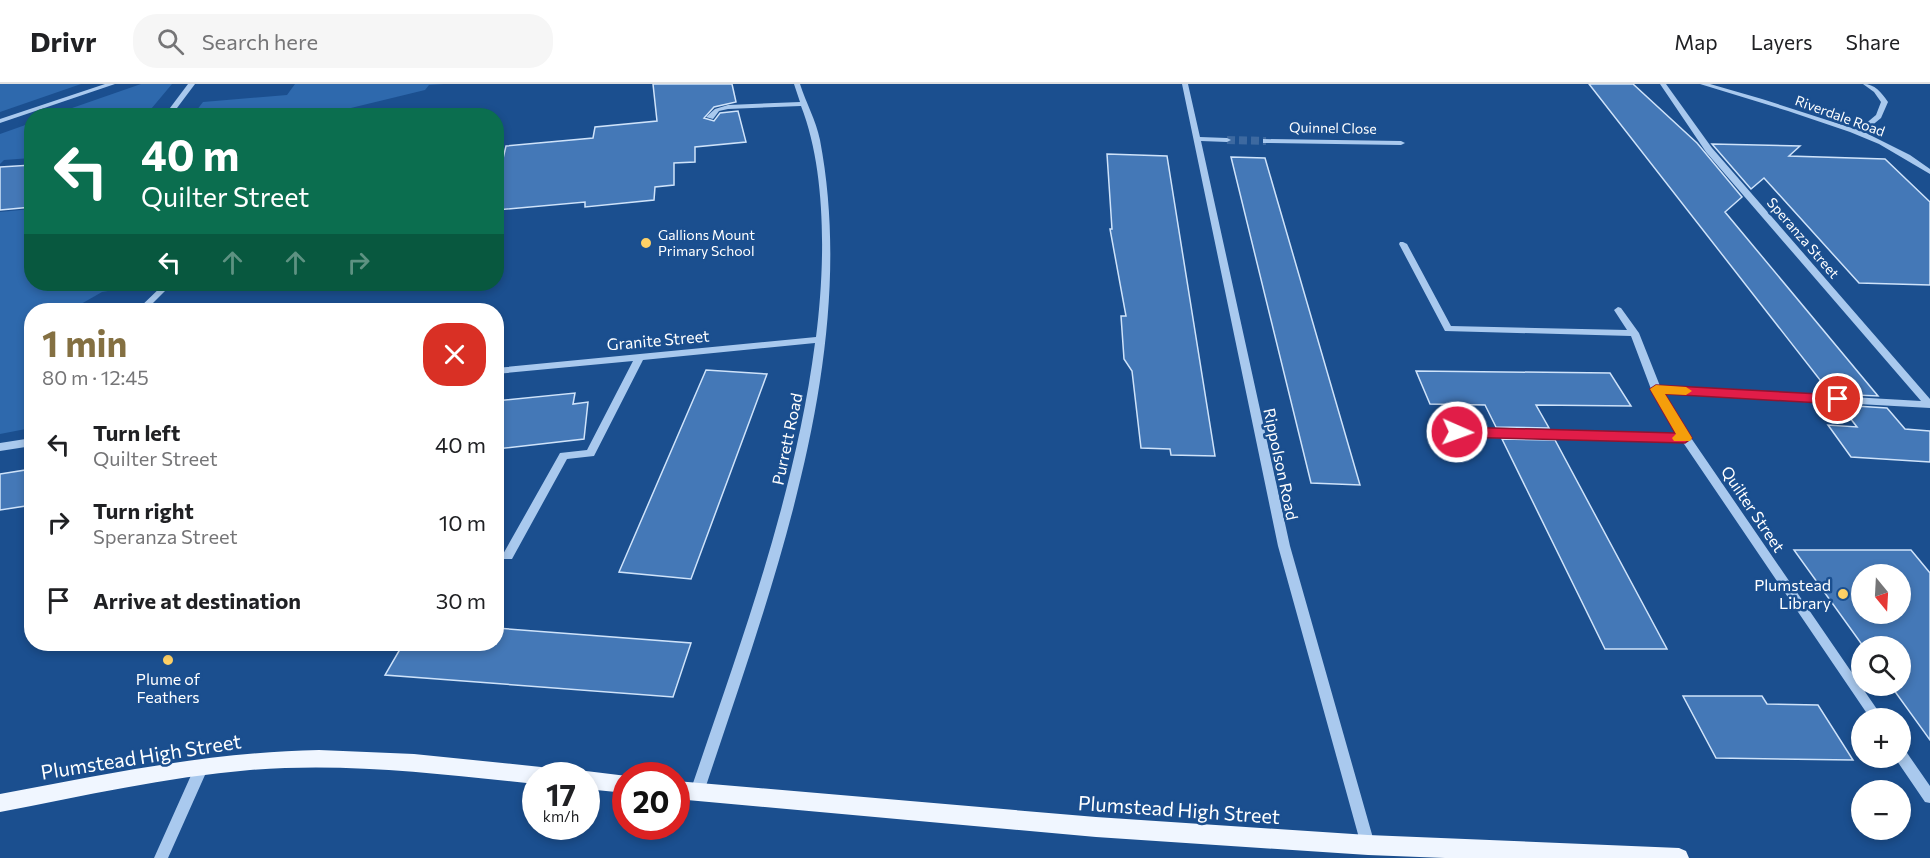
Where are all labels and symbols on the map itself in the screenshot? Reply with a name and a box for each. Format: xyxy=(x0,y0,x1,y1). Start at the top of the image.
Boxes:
street label: Riverdale Road xyxy=(1793,91,1887,140)
street label: Quinnel Close xyxy=(1289,118,1377,137)
street label: Speranza Street xyxy=(1764,194,1843,282)
place label: Gallions Mount Primary School xyxy=(658,226,755,259)
marker: Gallions Mount Primary School xyxy=(639,236,653,250)
street label: Granite Street xyxy=(606,326,710,353)
pin xyxy=(1812,373,1863,424)
street label: Purrett Road xyxy=(768,391,806,487)
position arrow xyxy=(1425,400,1489,464)
street label: Rippolson Road xyxy=(1260,406,1303,522)
street label: Quilter Street xyxy=(1718,462,1789,556)
north arrow xyxy=(1851,564,1911,624)
place label: Plumstead Library xyxy=(1754,575,1831,612)
marker: Plumstead Library xyxy=(1836,587,1850,601)
marker: Plume of Feathers xyxy=(161,653,175,667)
place label: Plume of Feathers xyxy=(136,669,201,706)
street label: Plumstead High Street xyxy=(39,728,243,784)
speed limit sign: 20 xyxy=(612,762,690,840)
street label: Plumstead High Street xyxy=(1077,790,1281,828)

